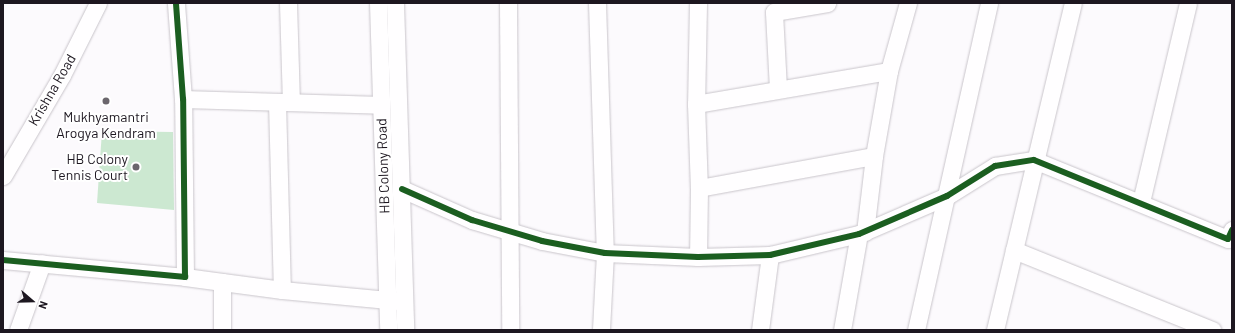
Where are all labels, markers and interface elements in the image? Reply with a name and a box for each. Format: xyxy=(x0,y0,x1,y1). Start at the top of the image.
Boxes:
street label: Krishna Road xyxy=(25,51,79,129)
marker: Mukhyamantri Arogya Kendram xyxy=(100,95,112,107)
place label: Mukhyamantri Arogya Kendram xyxy=(56,109,156,142)
street label: HB Colony Road xyxy=(373,118,393,214)
place label: HB Colony Tennis Court xyxy=(51,151,128,184)
marker: HB Colony Tennis Court xyxy=(131,162,141,172)
north arrow xyxy=(12,281,52,321)
text: N xyxy=(36,300,51,311)

